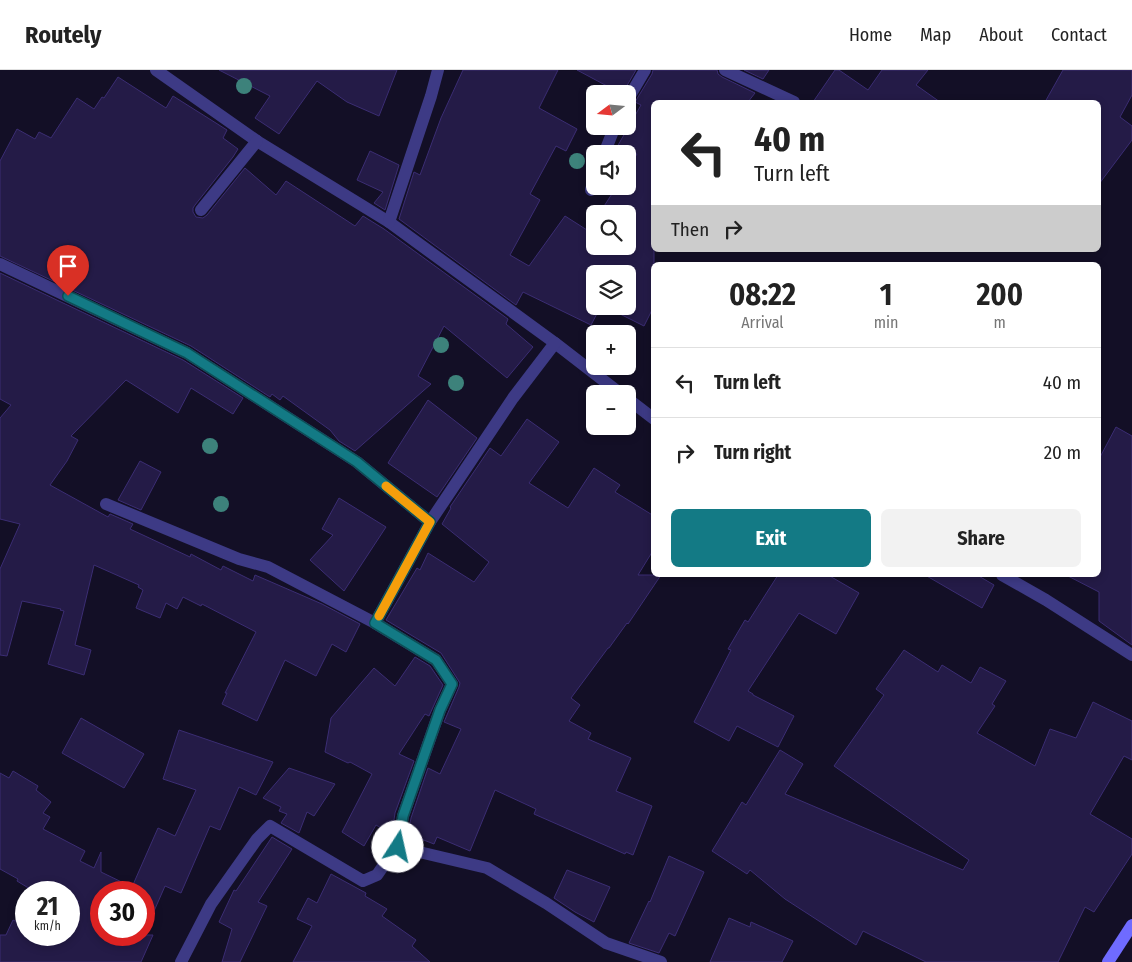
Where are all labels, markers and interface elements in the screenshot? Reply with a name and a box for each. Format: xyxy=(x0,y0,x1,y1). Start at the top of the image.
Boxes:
text: Routely xyxy=(25,21,101,49)
text: Home xyxy=(849,24,892,46)
text: Map xyxy=(920,24,951,46)
text: About xyxy=(979,24,1023,46)
text: Contact xyxy=(1051,24,1107,46)
north arrow xyxy=(586,85,636,135)
map controls xyxy=(586,85,636,435)
text: 40 m xyxy=(754,118,825,160)
icon: left xyxy=(671,120,736,185)
button: sound xyxy=(586,145,636,195)
text: Turn left xyxy=(754,160,830,187)
button: search xyxy=(586,205,636,255)
icon: right xyxy=(719,215,747,243)
text: Then xyxy=(671,218,709,241)
pin xyxy=(47,245,89,296)
icon: arrive xyxy=(54,252,82,280)
button: layers xyxy=(586,265,636,315)
text: 08:22 xyxy=(729,277,796,313)
text: 1 xyxy=(880,277,892,313)
text: 200 xyxy=(976,277,1023,313)
text: Arrival xyxy=(741,313,784,332)
text: min xyxy=(874,313,899,332)
text: m xyxy=(994,313,1006,332)
button: + xyxy=(586,325,636,375)
icon: left xyxy=(671,369,699,397)
text: Turn left xyxy=(714,371,781,394)
text: 40 m xyxy=(1043,371,1081,394)
button: − xyxy=(586,385,636,435)
icon: right xyxy=(671,439,699,467)
text: Turn right xyxy=(714,441,791,464)
text: 20 m xyxy=(1044,441,1081,464)
button: Exit xyxy=(671,509,871,567)
button: Share xyxy=(881,509,1081,567)
position arrow xyxy=(371,820,423,872)
speed limit sign: 30 xyxy=(90,881,155,946)
text: 21 xyxy=(37,892,58,922)
text: km/h xyxy=(34,919,61,933)

